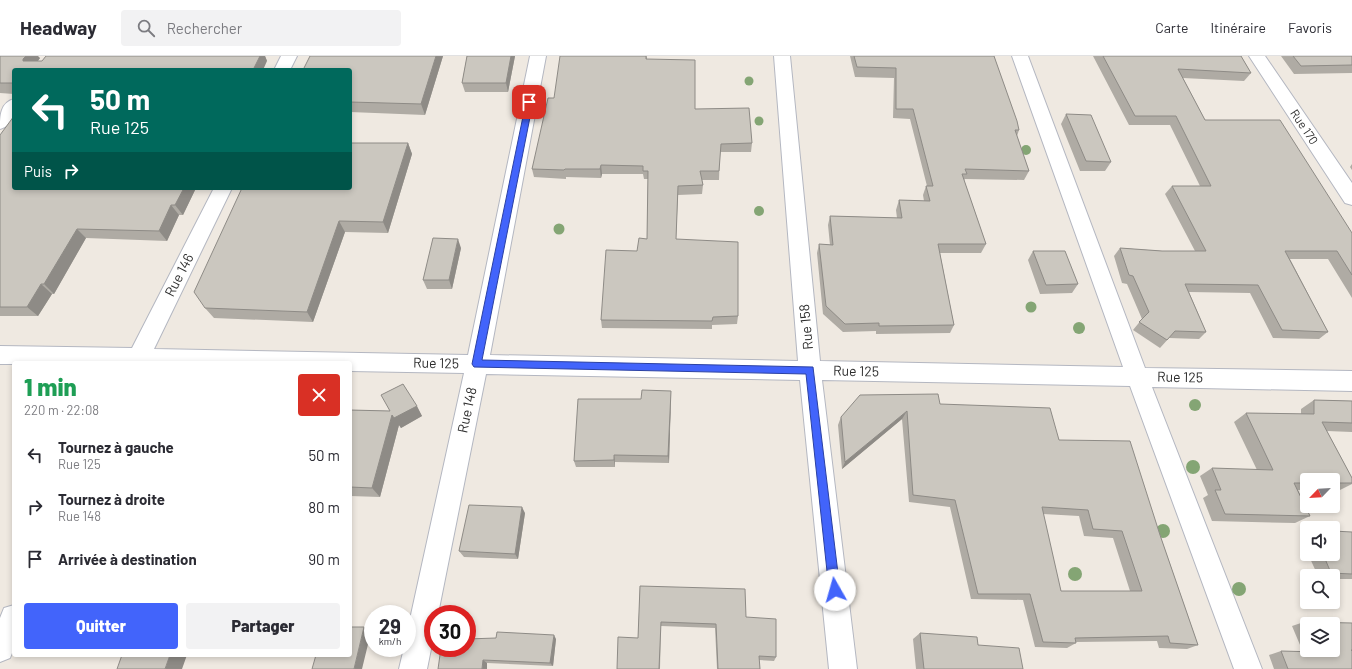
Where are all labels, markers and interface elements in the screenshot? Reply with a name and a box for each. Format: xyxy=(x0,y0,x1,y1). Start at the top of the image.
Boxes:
search box xyxy=(121,10,401,46)
text: Headway xyxy=(20,16,97,39)
icon: search xyxy=(135,17,157,39)
text: Rechercher xyxy=(167,19,242,37)
text: Carte xyxy=(1155,19,1188,36)
text: Itinéraire xyxy=(1210,19,1266,36)
text: Favoris xyxy=(1288,19,1332,36)
text: 50 m xyxy=(90,82,150,116)
icon: left xyxy=(24,84,76,136)
pin xyxy=(512,85,546,119)
icon: arrive xyxy=(518,91,540,113)
street label: Rue 170 xyxy=(1288,106,1322,147)
text: Rue 125 xyxy=(90,116,149,138)
icon: right xyxy=(60,160,82,182)
text: Puis xyxy=(24,162,52,180)
street label: Rue 146 xyxy=(161,250,197,299)
street label: Rue 158 xyxy=(795,304,816,351)
street label: Rue 125 xyxy=(413,354,459,371)
street label: Rue 125 xyxy=(833,362,879,379)
street label: Rue 125 xyxy=(1157,368,1203,385)
text: 1 min xyxy=(24,372,77,401)
button: close xyxy=(298,374,340,416)
street label: Rue 148 xyxy=(453,386,480,434)
text: 220 m · 22:08 xyxy=(24,402,99,418)
text: Tournez à gauche xyxy=(58,438,174,456)
icon: left xyxy=(24,444,46,466)
text: 50 m xyxy=(308,446,340,464)
text: Rue 125 xyxy=(58,456,101,472)
north arrow xyxy=(1300,473,1340,513)
map controls xyxy=(1300,473,1340,657)
text: Tournez à droite xyxy=(58,490,165,508)
icon: right xyxy=(24,496,46,518)
text: 80 m xyxy=(308,498,340,516)
text: Rue 148 xyxy=(58,508,101,524)
button: sound xyxy=(1300,521,1340,561)
icon: arrive xyxy=(24,548,46,570)
text: Arrivée à destination xyxy=(58,550,197,568)
text: 90 m xyxy=(308,550,340,568)
position arrow xyxy=(814,569,856,611)
button: search xyxy=(1300,569,1340,609)
button: Quitter xyxy=(24,603,178,649)
button: Partager xyxy=(186,603,340,649)
speed limit sign: 30 xyxy=(424,605,476,657)
text: 29 xyxy=(379,614,401,638)
button: layers xyxy=(1300,617,1340,657)
text: km/h xyxy=(379,635,401,647)

